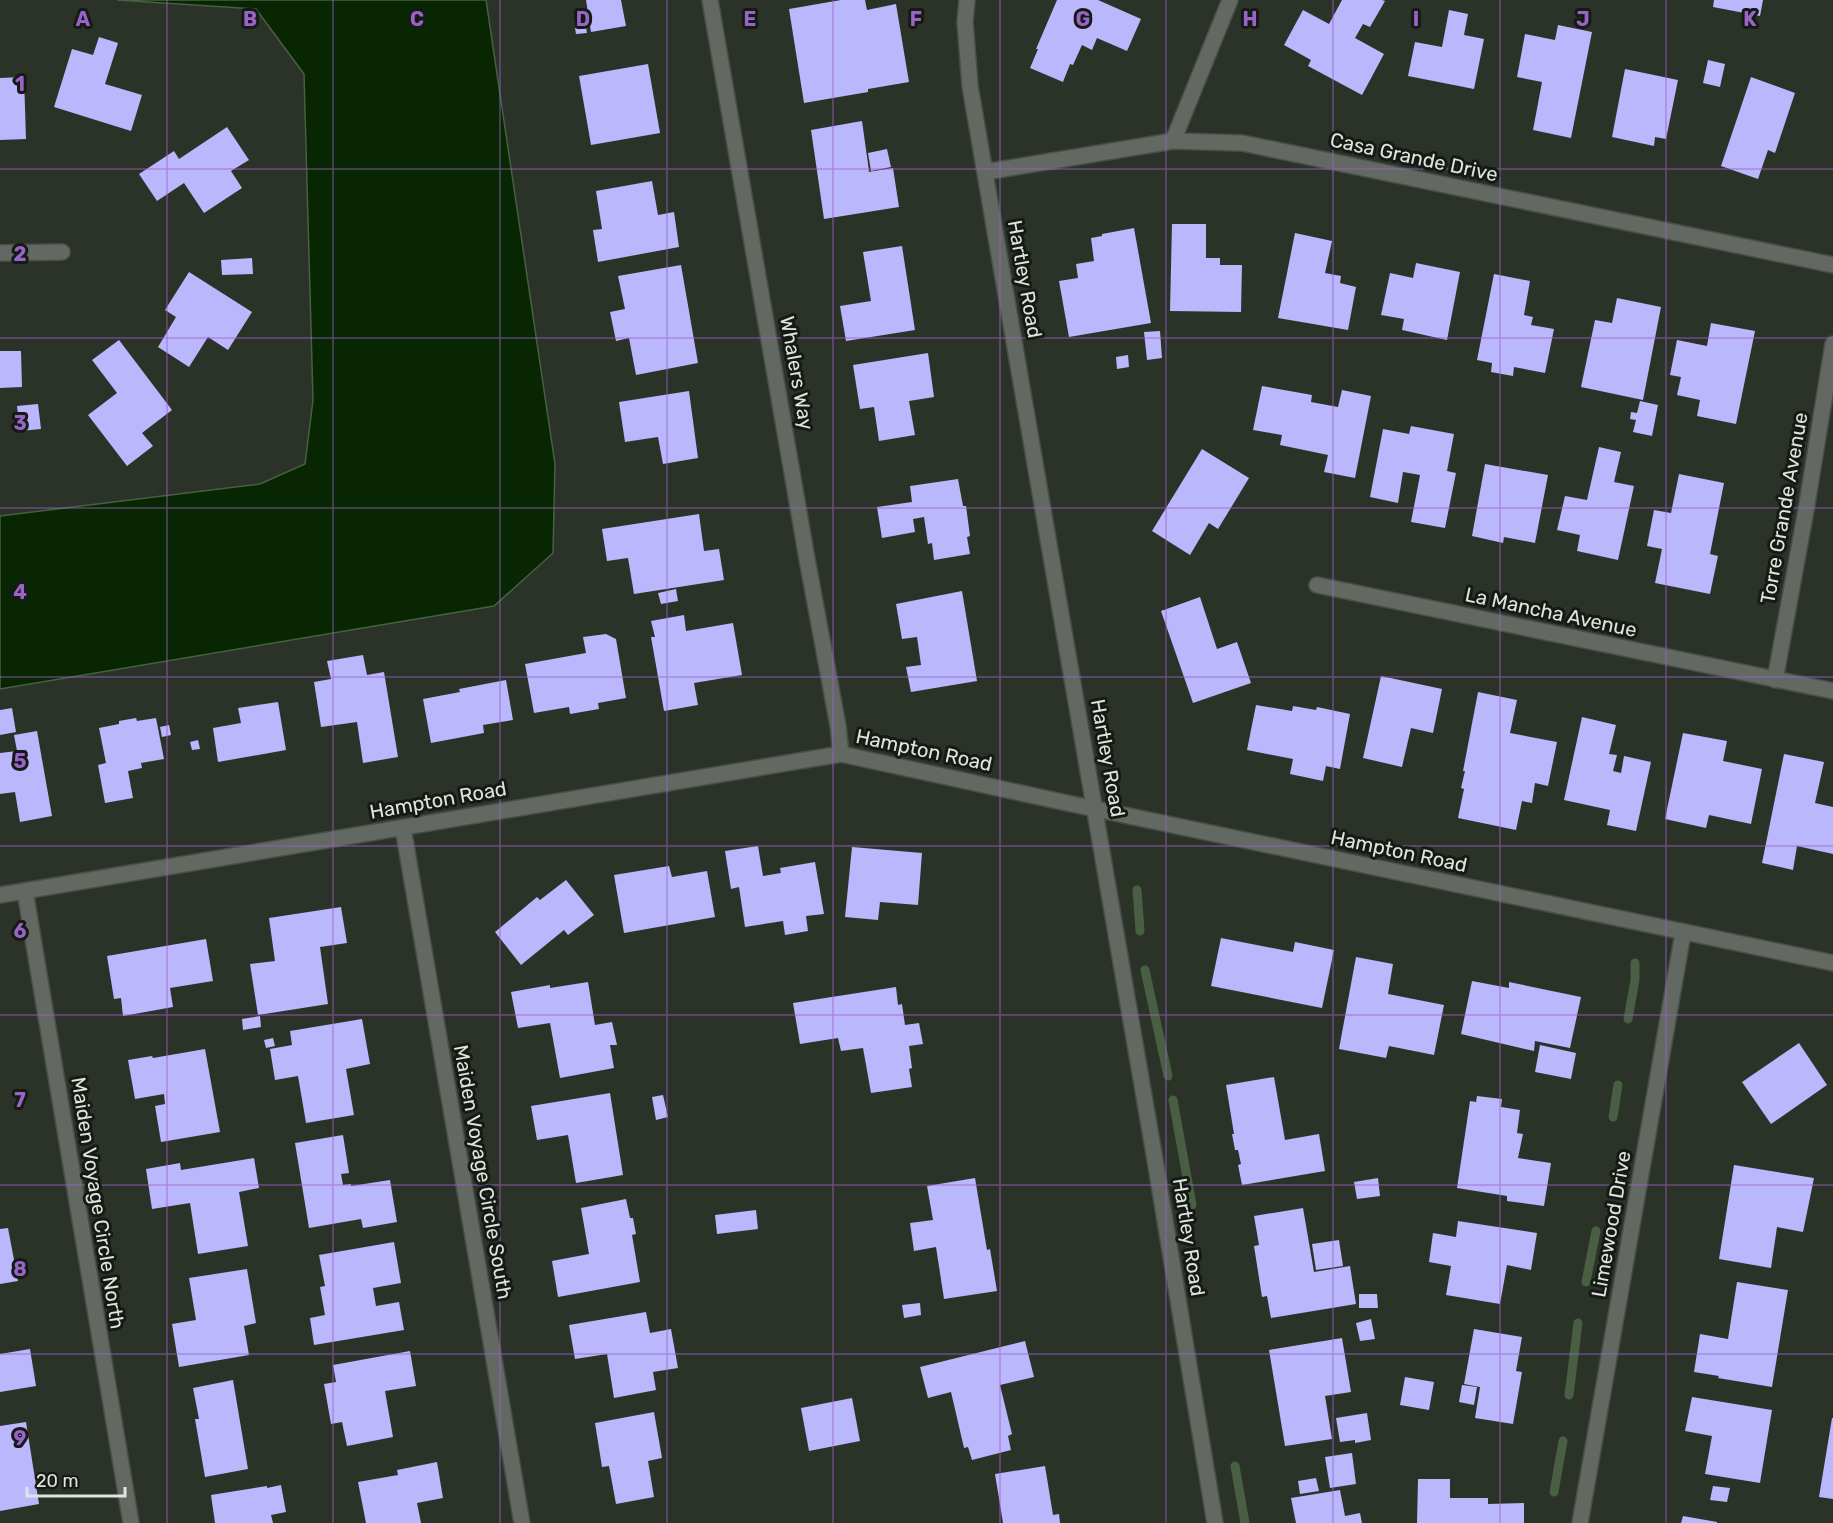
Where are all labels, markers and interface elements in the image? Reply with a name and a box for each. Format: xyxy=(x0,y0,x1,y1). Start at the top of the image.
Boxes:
text: A xyxy=(76,7,91,31)
text: B xyxy=(243,7,257,31)
text: C xyxy=(410,7,424,31)
text: D xyxy=(576,7,590,31)
text: E xyxy=(744,7,756,31)
text: F xyxy=(910,7,922,31)
text: G xyxy=(1076,7,1090,31)
text: H xyxy=(1243,7,1257,31)
text: I xyxy=(1413,7,1419,31)
text: J xyxy=(1576,7,1590,31)
text: K xyxy=(1743,7,1757,31)
text: 1 xyxy=(15,72,25,96)
street label: Casa Grande Drive xyxy=(1328,128,1500,186)
street label: Hartley Road xyxy=(1003,218,1047,340)
text: 2 xyxy=(14,242,27,266)
street label: Whalers Way xyxy=(775,314,819,432)
street label: Torre Grande Avenue xyxy=(1755,410,1813,606)
text: 3 xyxy=(13,411,27,435)
text: 4 xyxy=(13,580,27,604)
street label: La Mancha Avenue xyxy=(1463,582,1639,642)
street label: Hartley Road xyxy=(1086,697,1130,819)
street label: Hampton Road xyxy=(854,724,994,776)
text: 5 xyxy=(14,749,27,773)
street label: Hampton Road xyxy=(368,776,508,824)
street label: Hampton Road xyxy=(1329,825,1469,877)
text: 6 xyxy=(13,919,27,943)
street label: Maiden Voyage Circle South xyxy=(449,1043,517,1301)
street label: Maiden Voyage Circle North xyxy=(66,1075,130,1331)
text: 7 xyxy=(14,1088,26,1112)
street label: Limewood Drive xyxy=(1586,1149,1636,1299)
street label: Hartley Road xyxy=(1168,1176,1210,1298)
text: 8 xyxy=(13,1257,27,1281)
text: 9 xyxy=(14,1426,27,1450)
scale bar xyxy=(27,1460,124,1498)
text: 20 m xyxy=(36,1470,78,1492)

